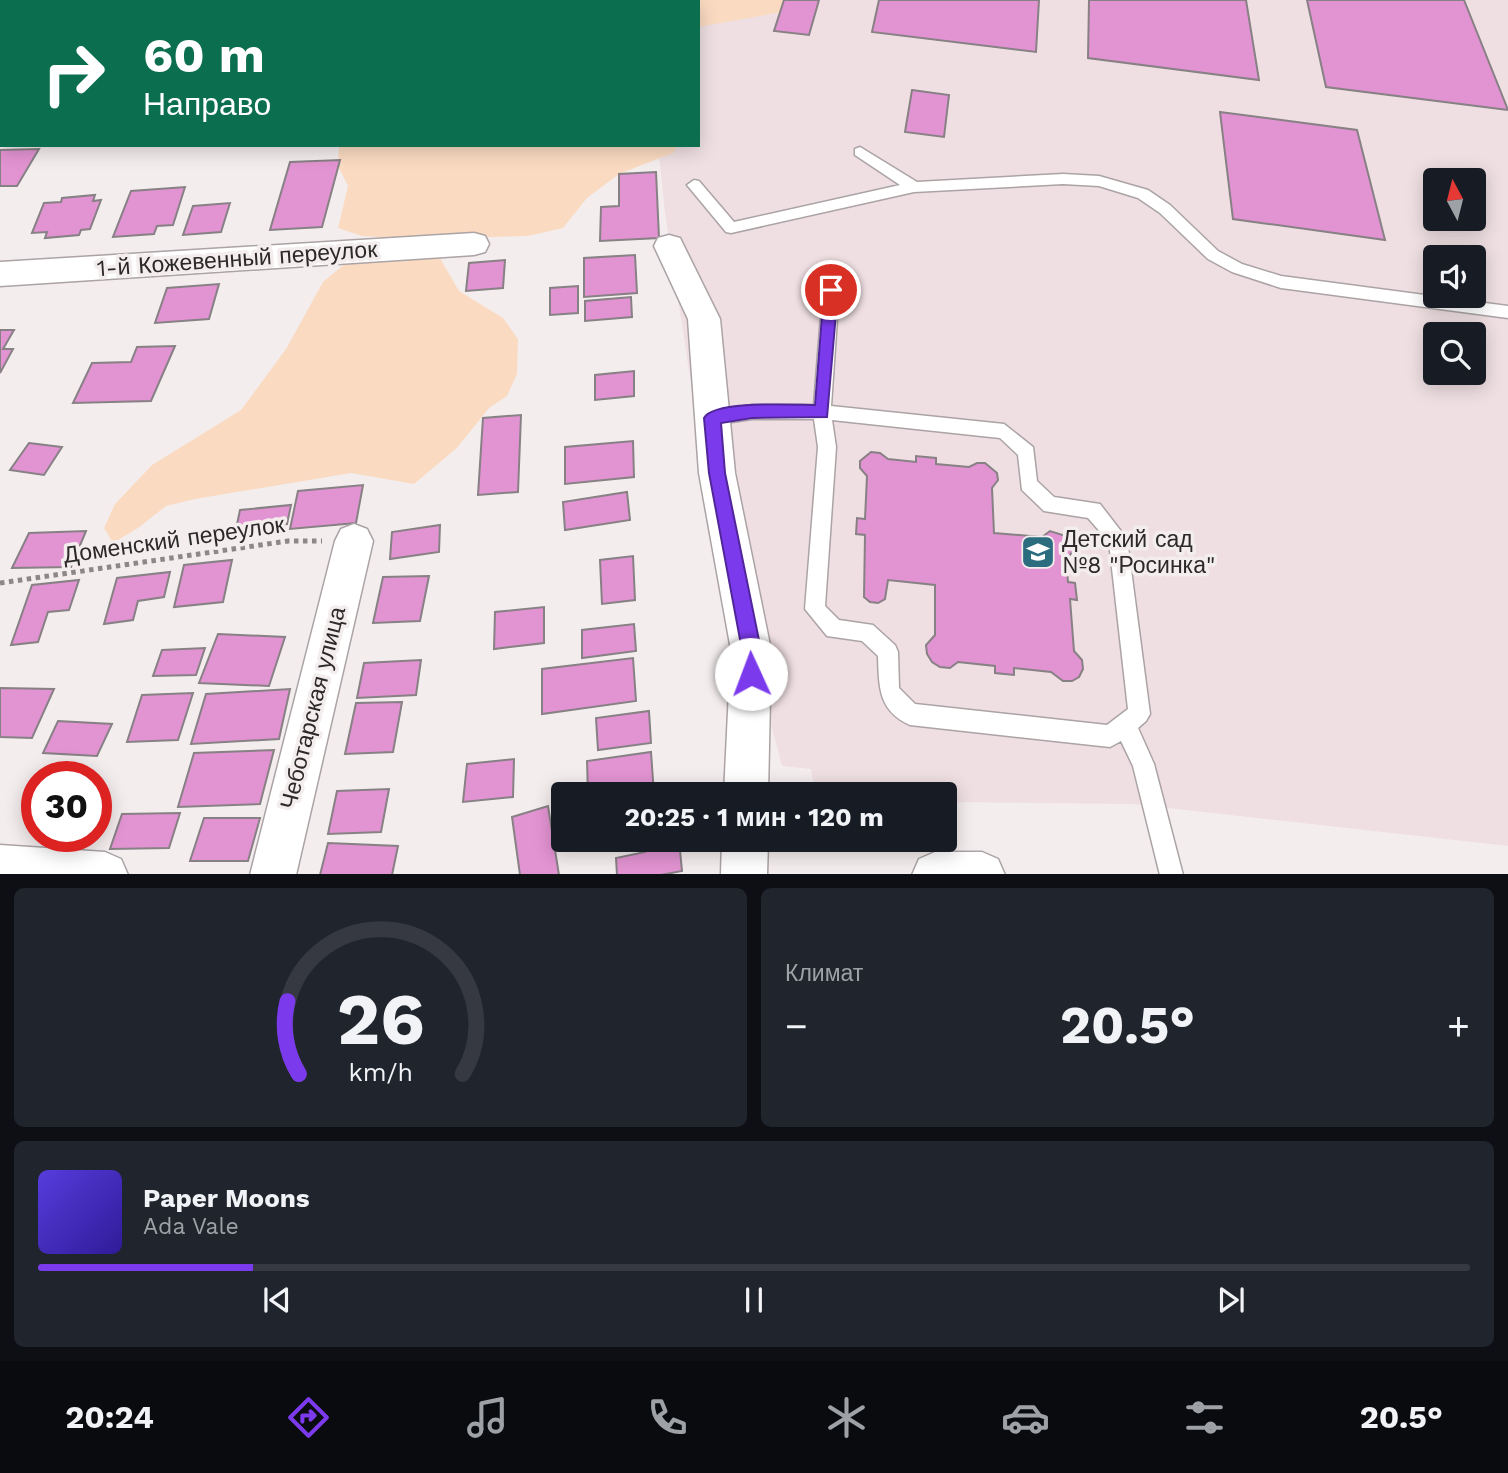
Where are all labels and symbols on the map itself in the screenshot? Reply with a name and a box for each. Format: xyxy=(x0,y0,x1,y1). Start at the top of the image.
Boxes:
north arrow xyxy=(1423,168,1486,231)
street label: 1-й Кожевенный переулок xyxy=(96,236,379,282)
pin xyxy=(801,260,861,320)
street label: Доменский переулок xyxy=(62,511,287,569)
place label: Детский сад №8 "Росинка" xyxy=(1062,526,1215,579)
school or university icon: Детский сад №8 "Росинка" xyxy=(1019,533,1057,571)
street label: Чеботарская улица xyxy=(275,604,351,812)
position arrow xyxy=(714,637,788,711)
speed limit sign: 30 xyxy=(21,761,112,852)

